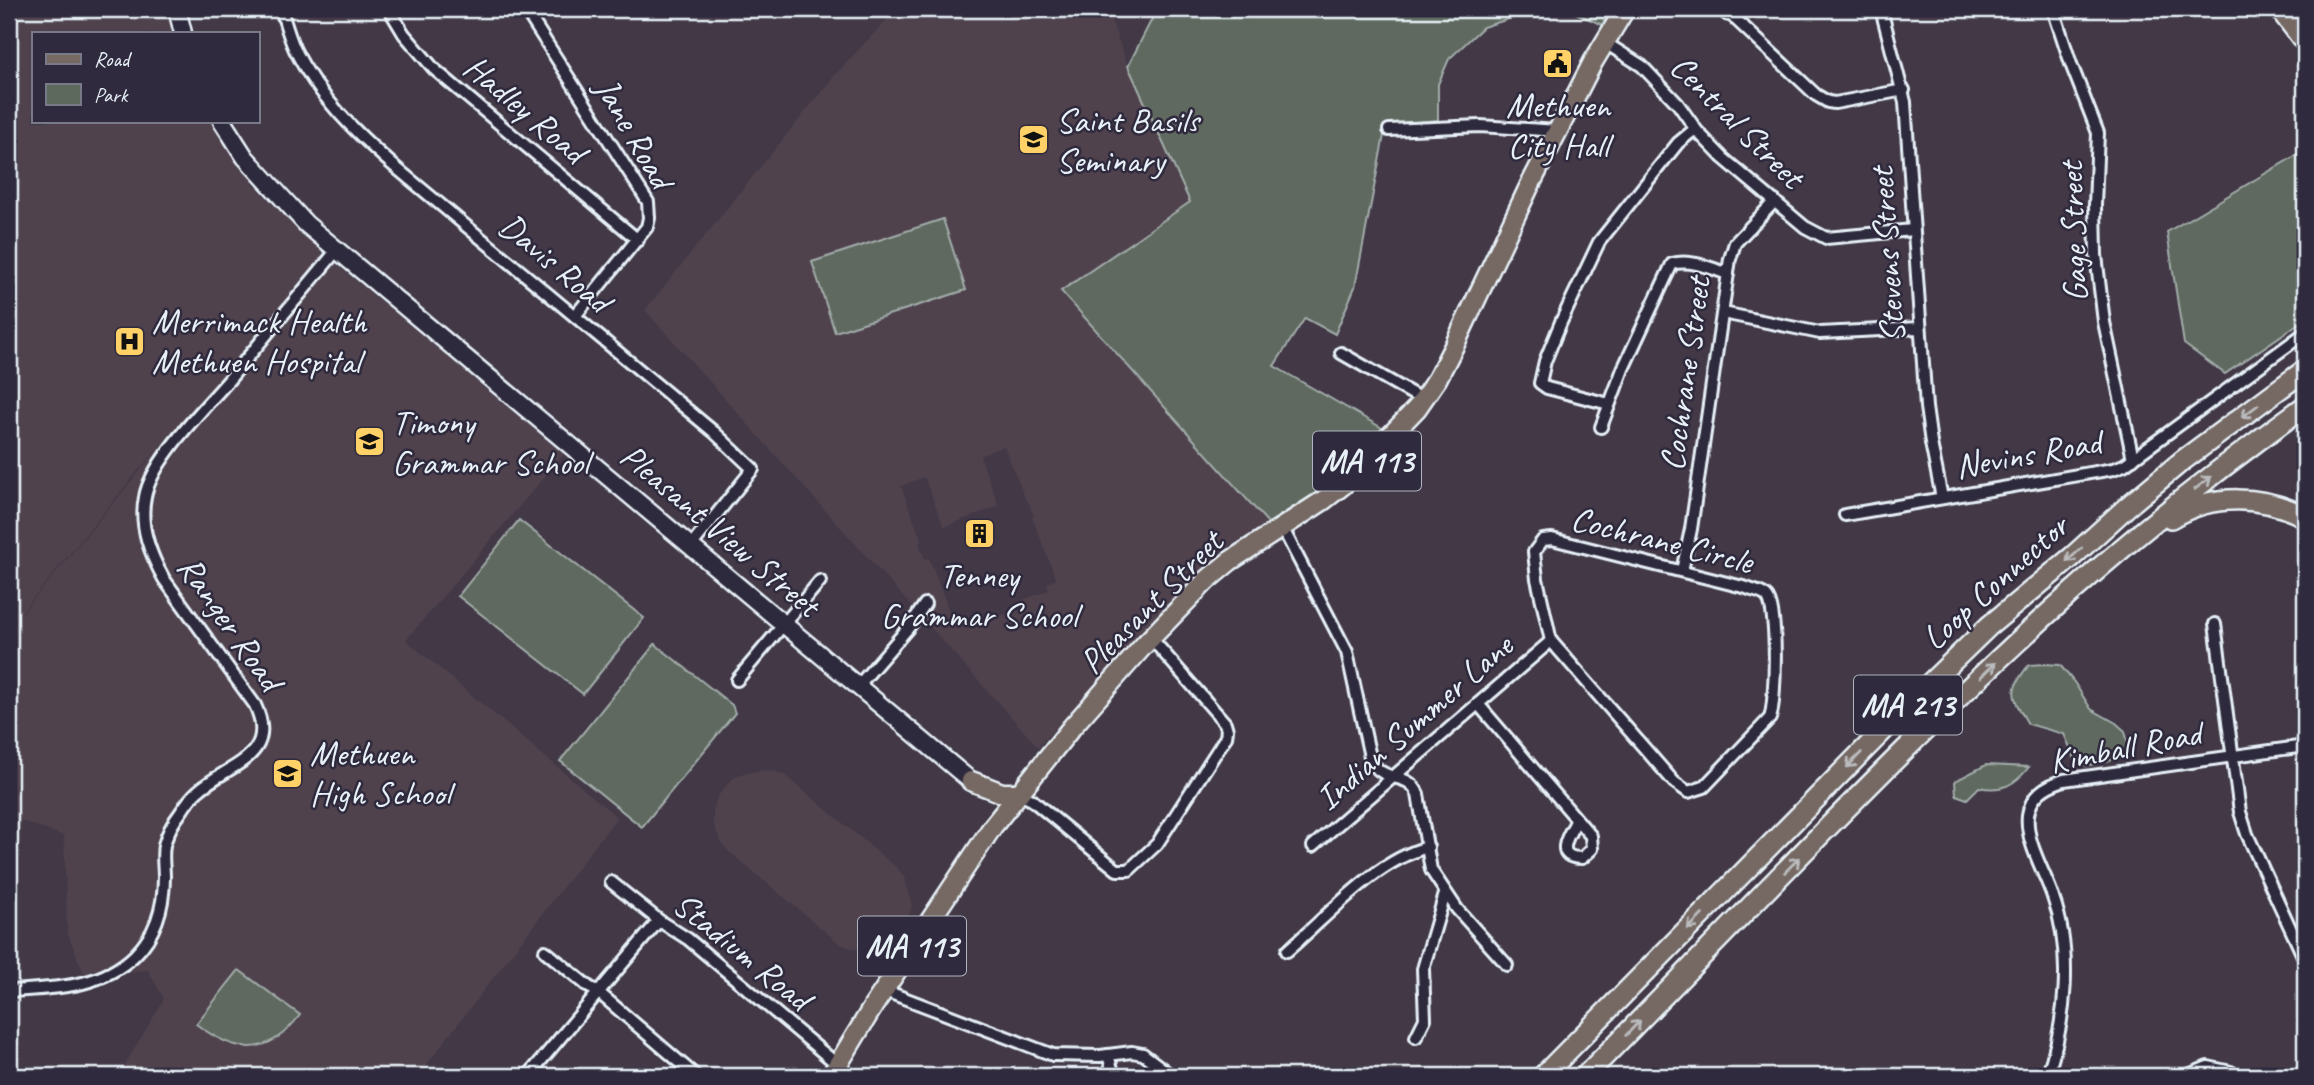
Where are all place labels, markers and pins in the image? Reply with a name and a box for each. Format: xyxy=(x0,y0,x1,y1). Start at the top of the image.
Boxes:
public building icon: Methuen City Hall xyxy=(1541,47,1575,81)
place label: Methuen City Hall xyxy=(1506,83,1614,168)
place label: Saint Basils Seminary xyxy=(1056,98,1202,183)
school or university icon: Saint Basils Seminary xyxy=(1016,123,1050,157)
place label: Merrimack Health Methuen Hospital xyxy=(152,299,369,384)
hospital icon: Merrimack Health Methuen Hospital xyxy=(112,324,146,358)
place label: Timony Grammar School xyxy=(392,400,595,485)
school or university icon: Timony Grammar School xyxy=(352,425,386,459)
building icon: Tenney Grammar School xyxy=(962,517,996,551)
place label: Tenney Grammar School xyxy=(881,553,1083,638)
place label: Methuen High School xyxy=(310,731,456,816)
school or university icon: Methuen High School xyxy=(270,756,304,790)

